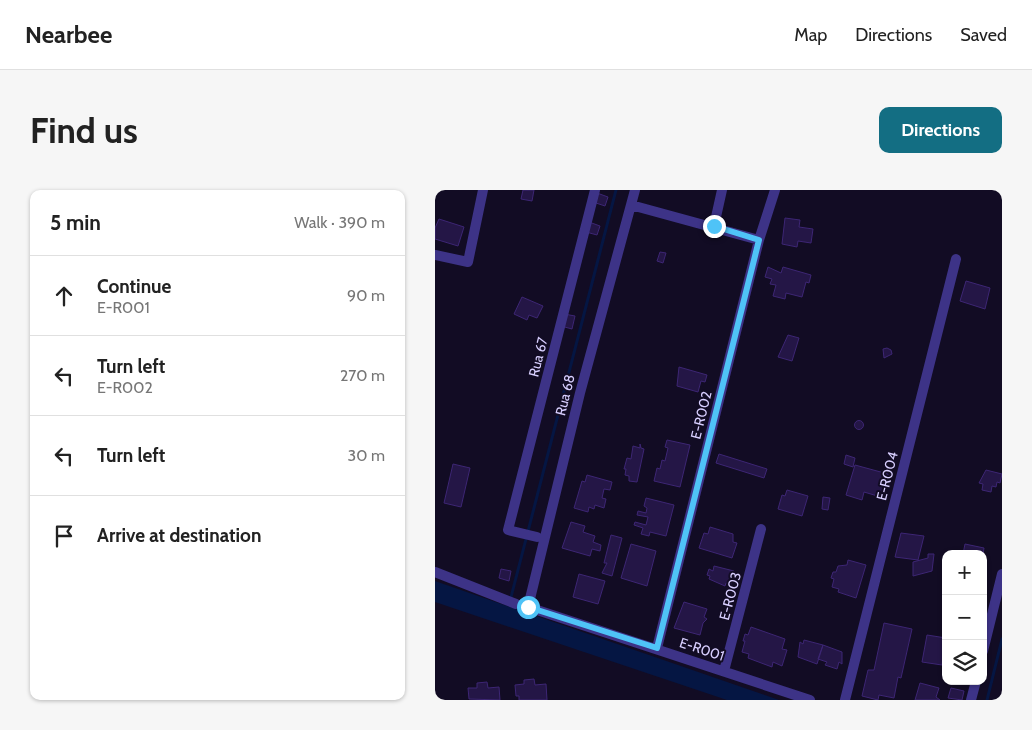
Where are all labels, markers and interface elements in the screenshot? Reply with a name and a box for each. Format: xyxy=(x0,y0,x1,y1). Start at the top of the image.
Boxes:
text: Nearbee xyxy=(25,20,112,49)
text: Map xyxy=(794,24,827,46)
text: Directions xyxy=(855,24,932,46)
text: Saved xyxy=(960,24,1007,46)
button: Directions xyxy=(879,107,1002,153)
text: Find us xyxy=(30,109,138,152)
text: 5 min xyxy=(50,210,101,235)
text: Walk · 390 m xyxy=(294,213,385,232)
route end xyxy=(703,215,726,238)
text: Continue xyxy=(97,275,171,298)
icon: ahead xyxy=(50,282,78,310)
text: 90 m xyxy=(347,286,385,305)
text: E-R001 xyxy=(97,298,150,317)
street label: Rua 67 xyxy=(524,335,552,379)
text: Turn left xyxy=(97,355,165,378)
icon: left xyxy=(50,362,78,390)
text: 270 m xyxy=(340,366,385,385)
street label: Rua 68 xyxy=(551,372,579,418)
text: E-R002 xyxy=(97,378,153,397)
street label: E-R002 xyxy=(686,389,716,441)
icon: left xyxy=(50,442,78,470)
text: Turn left xyxy=(97,444,165,467)
text: 30 m xyxy=(348,446,385,465)
street label: E-R004 xyxy=(872,450,902,502)
icon: arrive xyxy=(50,522,78,550)
text: Arrive at destination xyxy=(97,524,261,547)
map controls xyxy=(942,550,987,685)
button: + xyxy=(942,550,987,595)
street label: E-R003 xyxy=(715,570,745,622)
button: − xyxy=(942,595,987,640)
route start xyxy=(517,596,540,619)
street label: E-R001 xyxy=(677,633,727,665)
button: layers xyxy=(942,640,987,685)

